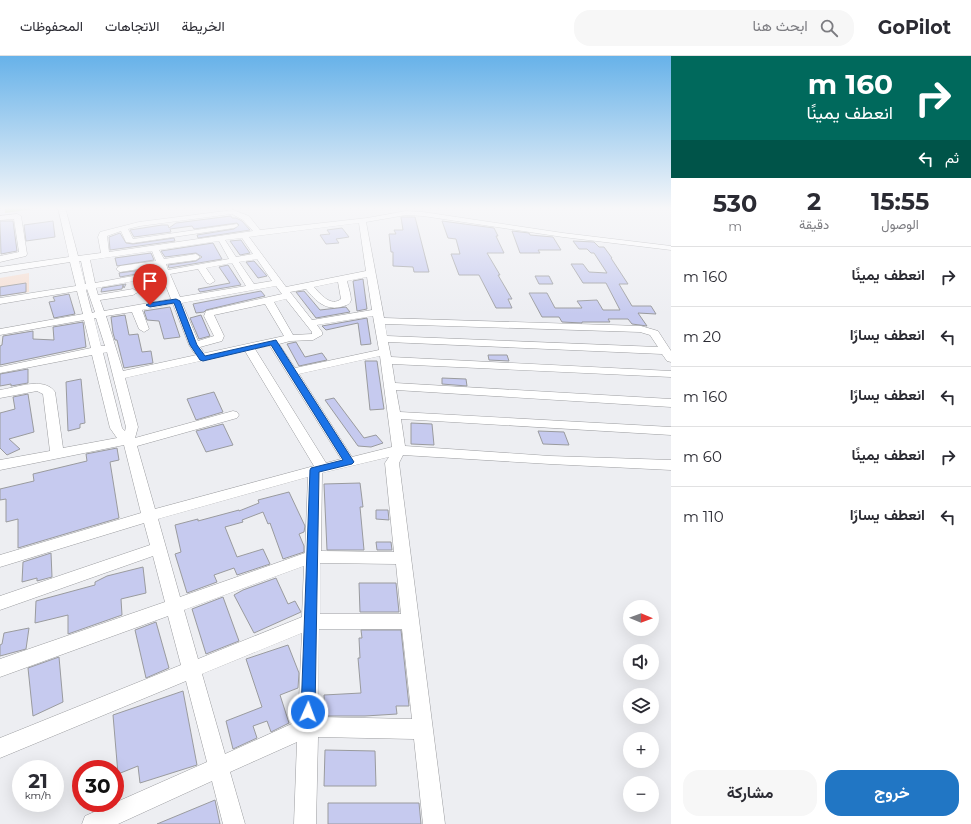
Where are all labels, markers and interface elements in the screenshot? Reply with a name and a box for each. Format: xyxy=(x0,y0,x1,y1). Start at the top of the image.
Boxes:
search box xyxy=(574,10,854,46)
text: ابحث هنا xyxy=(752,16,808,35)
text: GoPilot xyxy=(878,16,951,39)
text: المحفوظات xyxy=(20,17,83,35)
text: الاتجاهات xyxy=(105,17,159,35)
text: الخريطة xyxy=(181,17,225,35)
icon: search xyxy=(818,17,840,39)
text: 160 m xyxy=(808,67,893,101)
icon: right xyxy=(907,72,959,124)
text: انعطف يمينًا xyxy=(807,102,893,124)
icon: left xyxy=(915,148,937,170)
text: ثم xyxy=(945,148,959,167)
text: 2 xyxy=(807,187,821,216)
text: 15:55 xyxy=(871,187,929,216)
text: 530 xyxy=(713,189,757,218)
text: دقيقة xyxy=(799,216,829,232)
text: الوصول xyxy=(881,216,919,232)
text: m xyxy=(728,218,742,234)
pin xyxy=(133,264,167,305)
text: انعطف يمينًا xyxy=(852,265,925,284)
icon: right xyxy=(937,266,959,288)
text: 160 m xyxy=(683,267,727,286)
icon: arrive xyxy=(139,270,161,292)
text: انعطف يسارًا xyxy=(850,325,925,344)
icon: left xyxy=(937,326,959,348)
text: 20 m xyxy=(683,327,721,346)
text: انعطف يسارًا xyxy=(850,385,925,404)
icon: left xyxy=(937,386,959,408)
text: 160 m xyxy=(683,387,727,406)
text: انعطف يمينًا xyxy=(852,445,925,464)
icon: right xyxy=(937,446,959,468)
text: 60 m xyxy=(683,447,722,466)
text: انعطف يسارًا xyxy=(850,505,925,524)
icon: left xyxy=(937,506,959,528)
text: 110 m xyxy=(683,507,724,526)
north arrow xyxy=(623,600,659,636)
map controls xyxy=(623,600,659,812)
button: sound xyxy=(623,644,659,680)
button: layers xyxy=(623,688,659,724)
position arrow xyxy=(287,691,329,733)
button: + xyxy=(623,732,659,768)
speed limit sign: 30 xyxy=(72,760,124,812)
text: 21 xyxy=(28,769,48,793)
button: مشاركة xyxy=(683,770,817,816)
button: خروج xyxy=(825,770,959,816)
button: − xyxy=(623,776,659,812)
text: km/h xyxy=(25,789,51,802)

